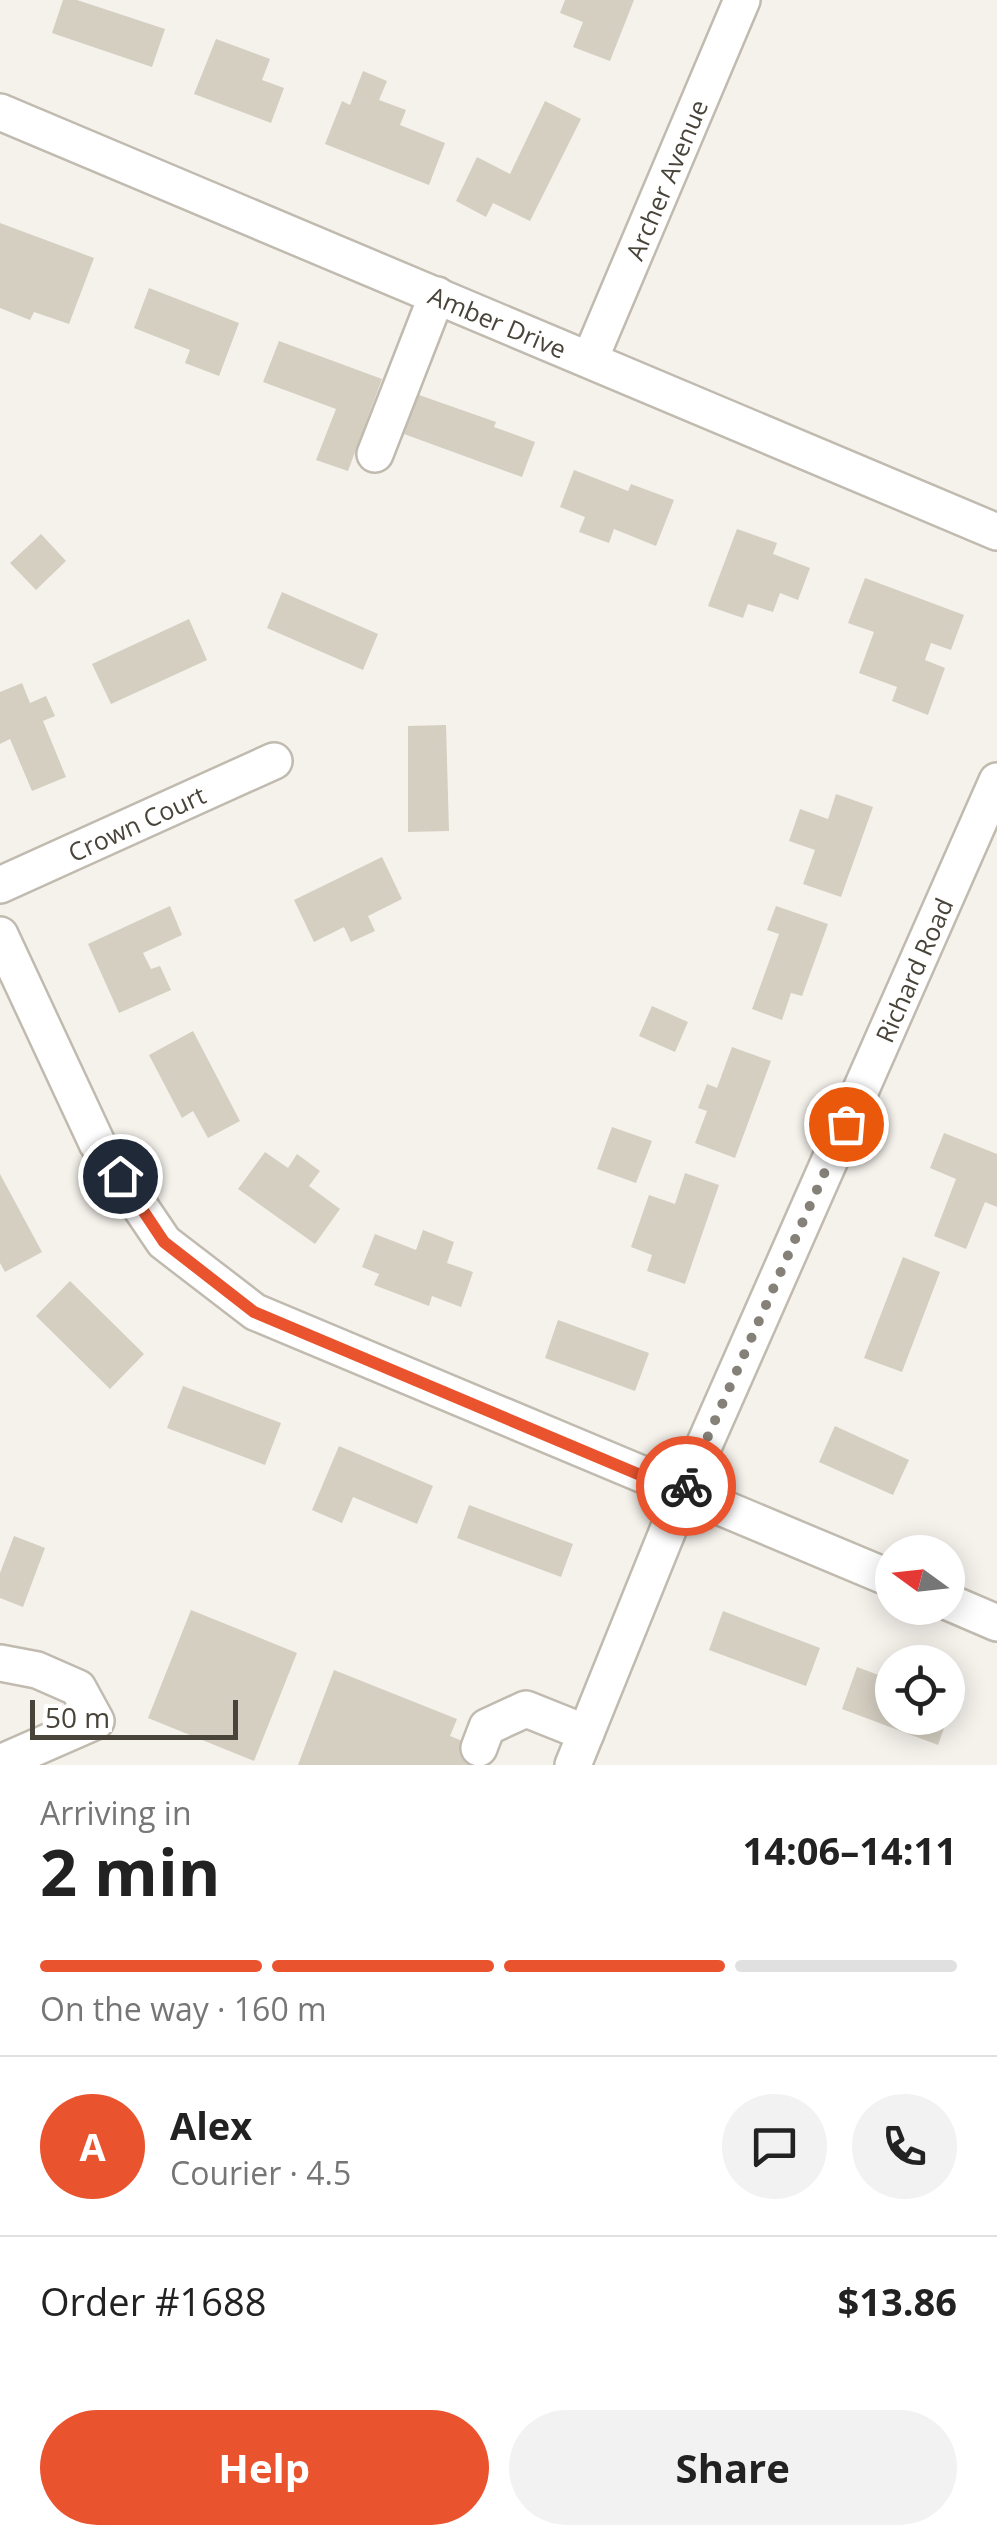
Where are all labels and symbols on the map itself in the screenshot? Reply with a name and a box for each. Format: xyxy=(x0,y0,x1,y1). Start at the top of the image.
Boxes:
street label: Archer Avenue xyxy=(617,94,715,265)
street label: Amber Drive xyxy=(424,278,572,366)
street label: Crown Court xyxy=(62,777,211,869)
street label: Richard Road xyxy=(867,892,960,1048)
pin xyxy=(804,1082,889,1167)
pin xyxy=(78,1134,163,1219)
courier xyxy=(636,1436,736,1536)
north arrow xyxy=(875,1535,965,1625)
scale bar xyxy=(30,1695,238,1740)

